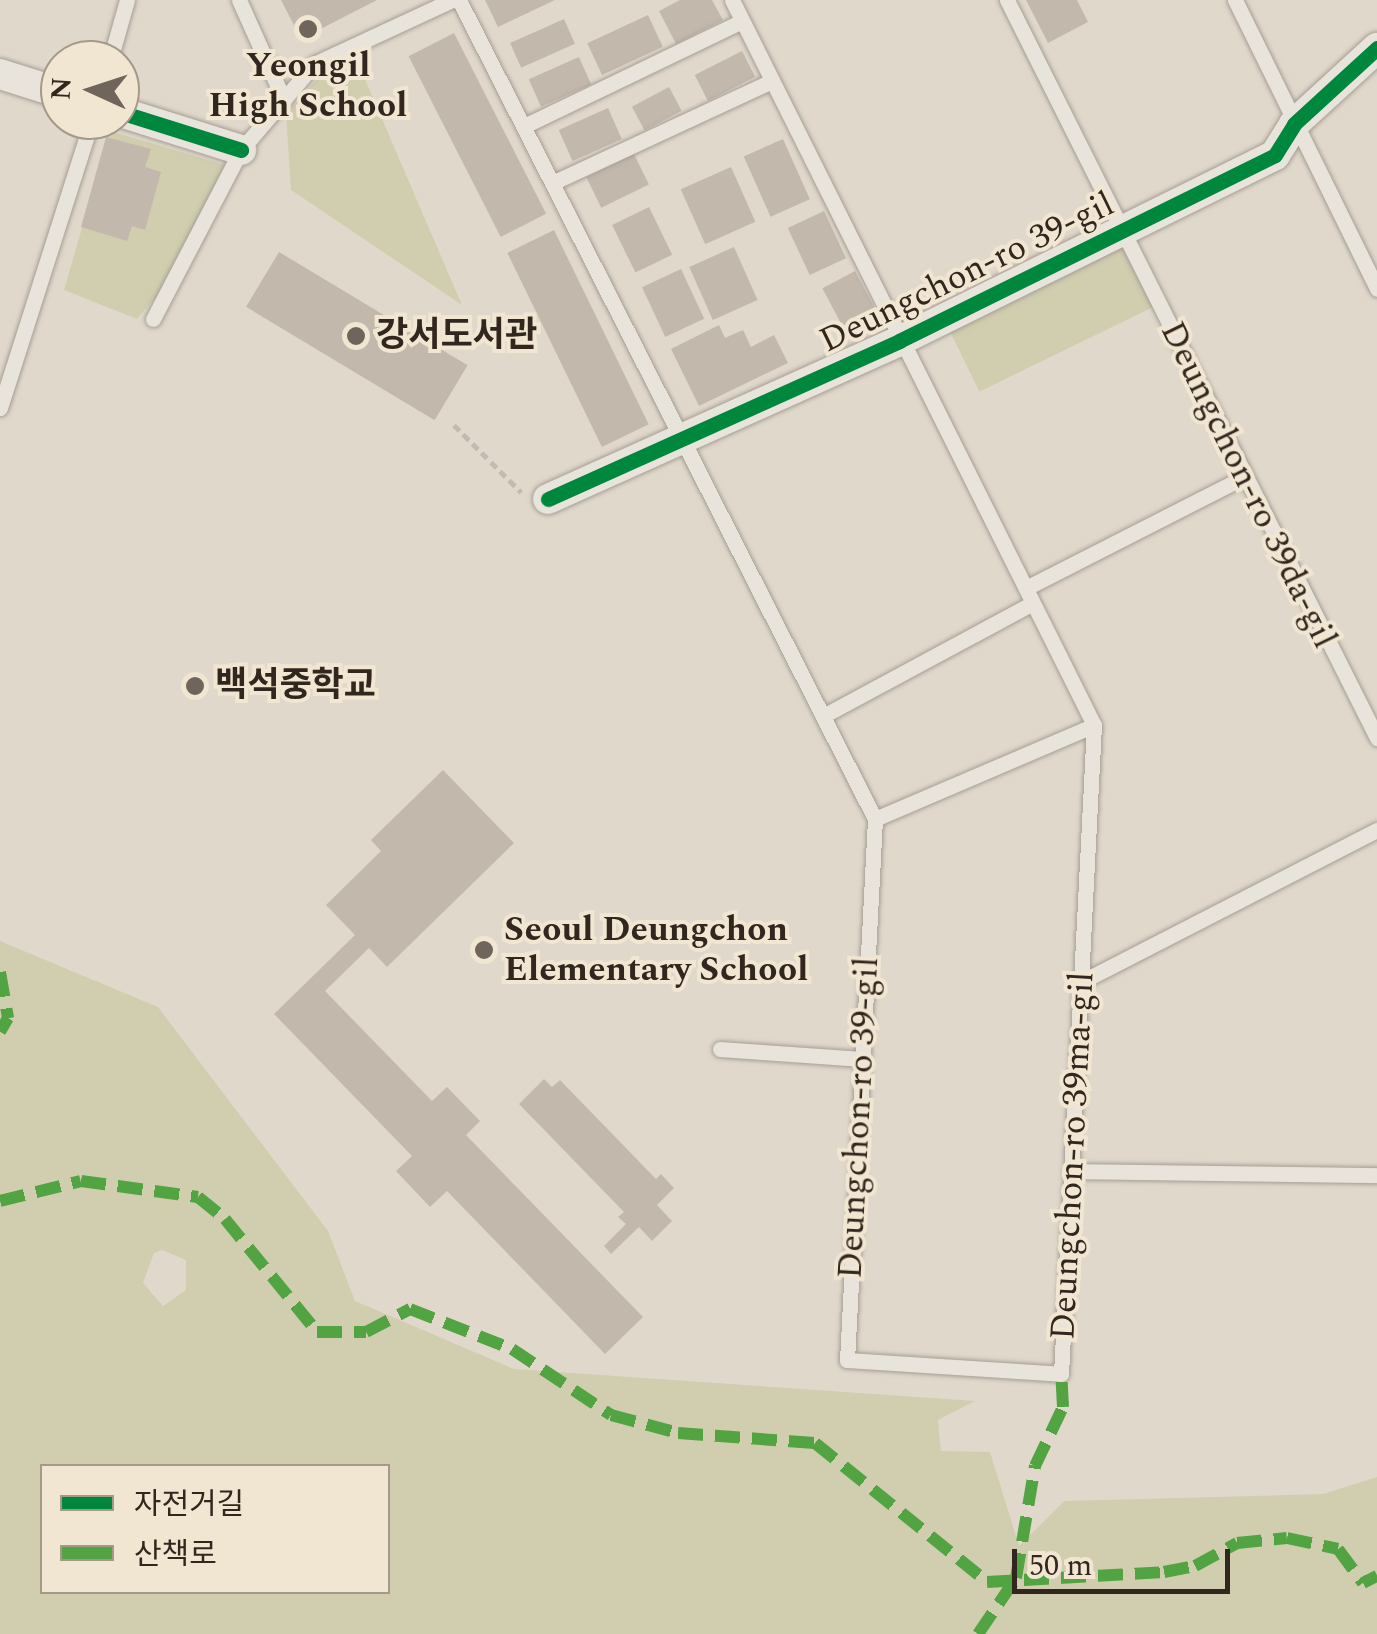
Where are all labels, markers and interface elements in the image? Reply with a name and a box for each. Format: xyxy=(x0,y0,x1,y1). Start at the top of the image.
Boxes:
marker: Yeongil High School xyxy=(297,18,319,40)
north arrow xyxy=(40,40,140,140)
place label: Yeongil High School xyxy=(209,45,407,127)
text: N xyxy=(39,76,84,101)
street label: Deungchon-ro 39-gil xyxy=(813,184,1121,362)
place label: 강서도서관 xyxy=(376,315,537,357)
street label: Deungchon-ro 39da-gil xyxy=(1151,315,1345,655)
marker: 강서도서관 xyxy=(345,325,367,347)
place label: 백석중학교 xyxy=(215,665,376,707)
marker: 백석중학교 xyxy=(184,675,206,697)
place label: Seoul Deungchon Elementary School xyxy=(504,909,808,991)
marker: Seoul Deungchon Elementary School xyxy=(473,939,495,961)
street label: Deungchon-ro 39-gil xyxy=(830,956,888,1280)
street label: Deungchon-ro 39ma-gil xyxy=(1042,971,1104,1341)
legend xyxy=(40,1464,390,1594)
text: 자전거길 xyxy=(134,1482,244,1528)
scale bar xyxy=(1017,1529,1234,1591)
text: 산책로 xyxy=(134,1532,217,1578)
text: 50 m xyxy=(1029,1543,1092,1589)

